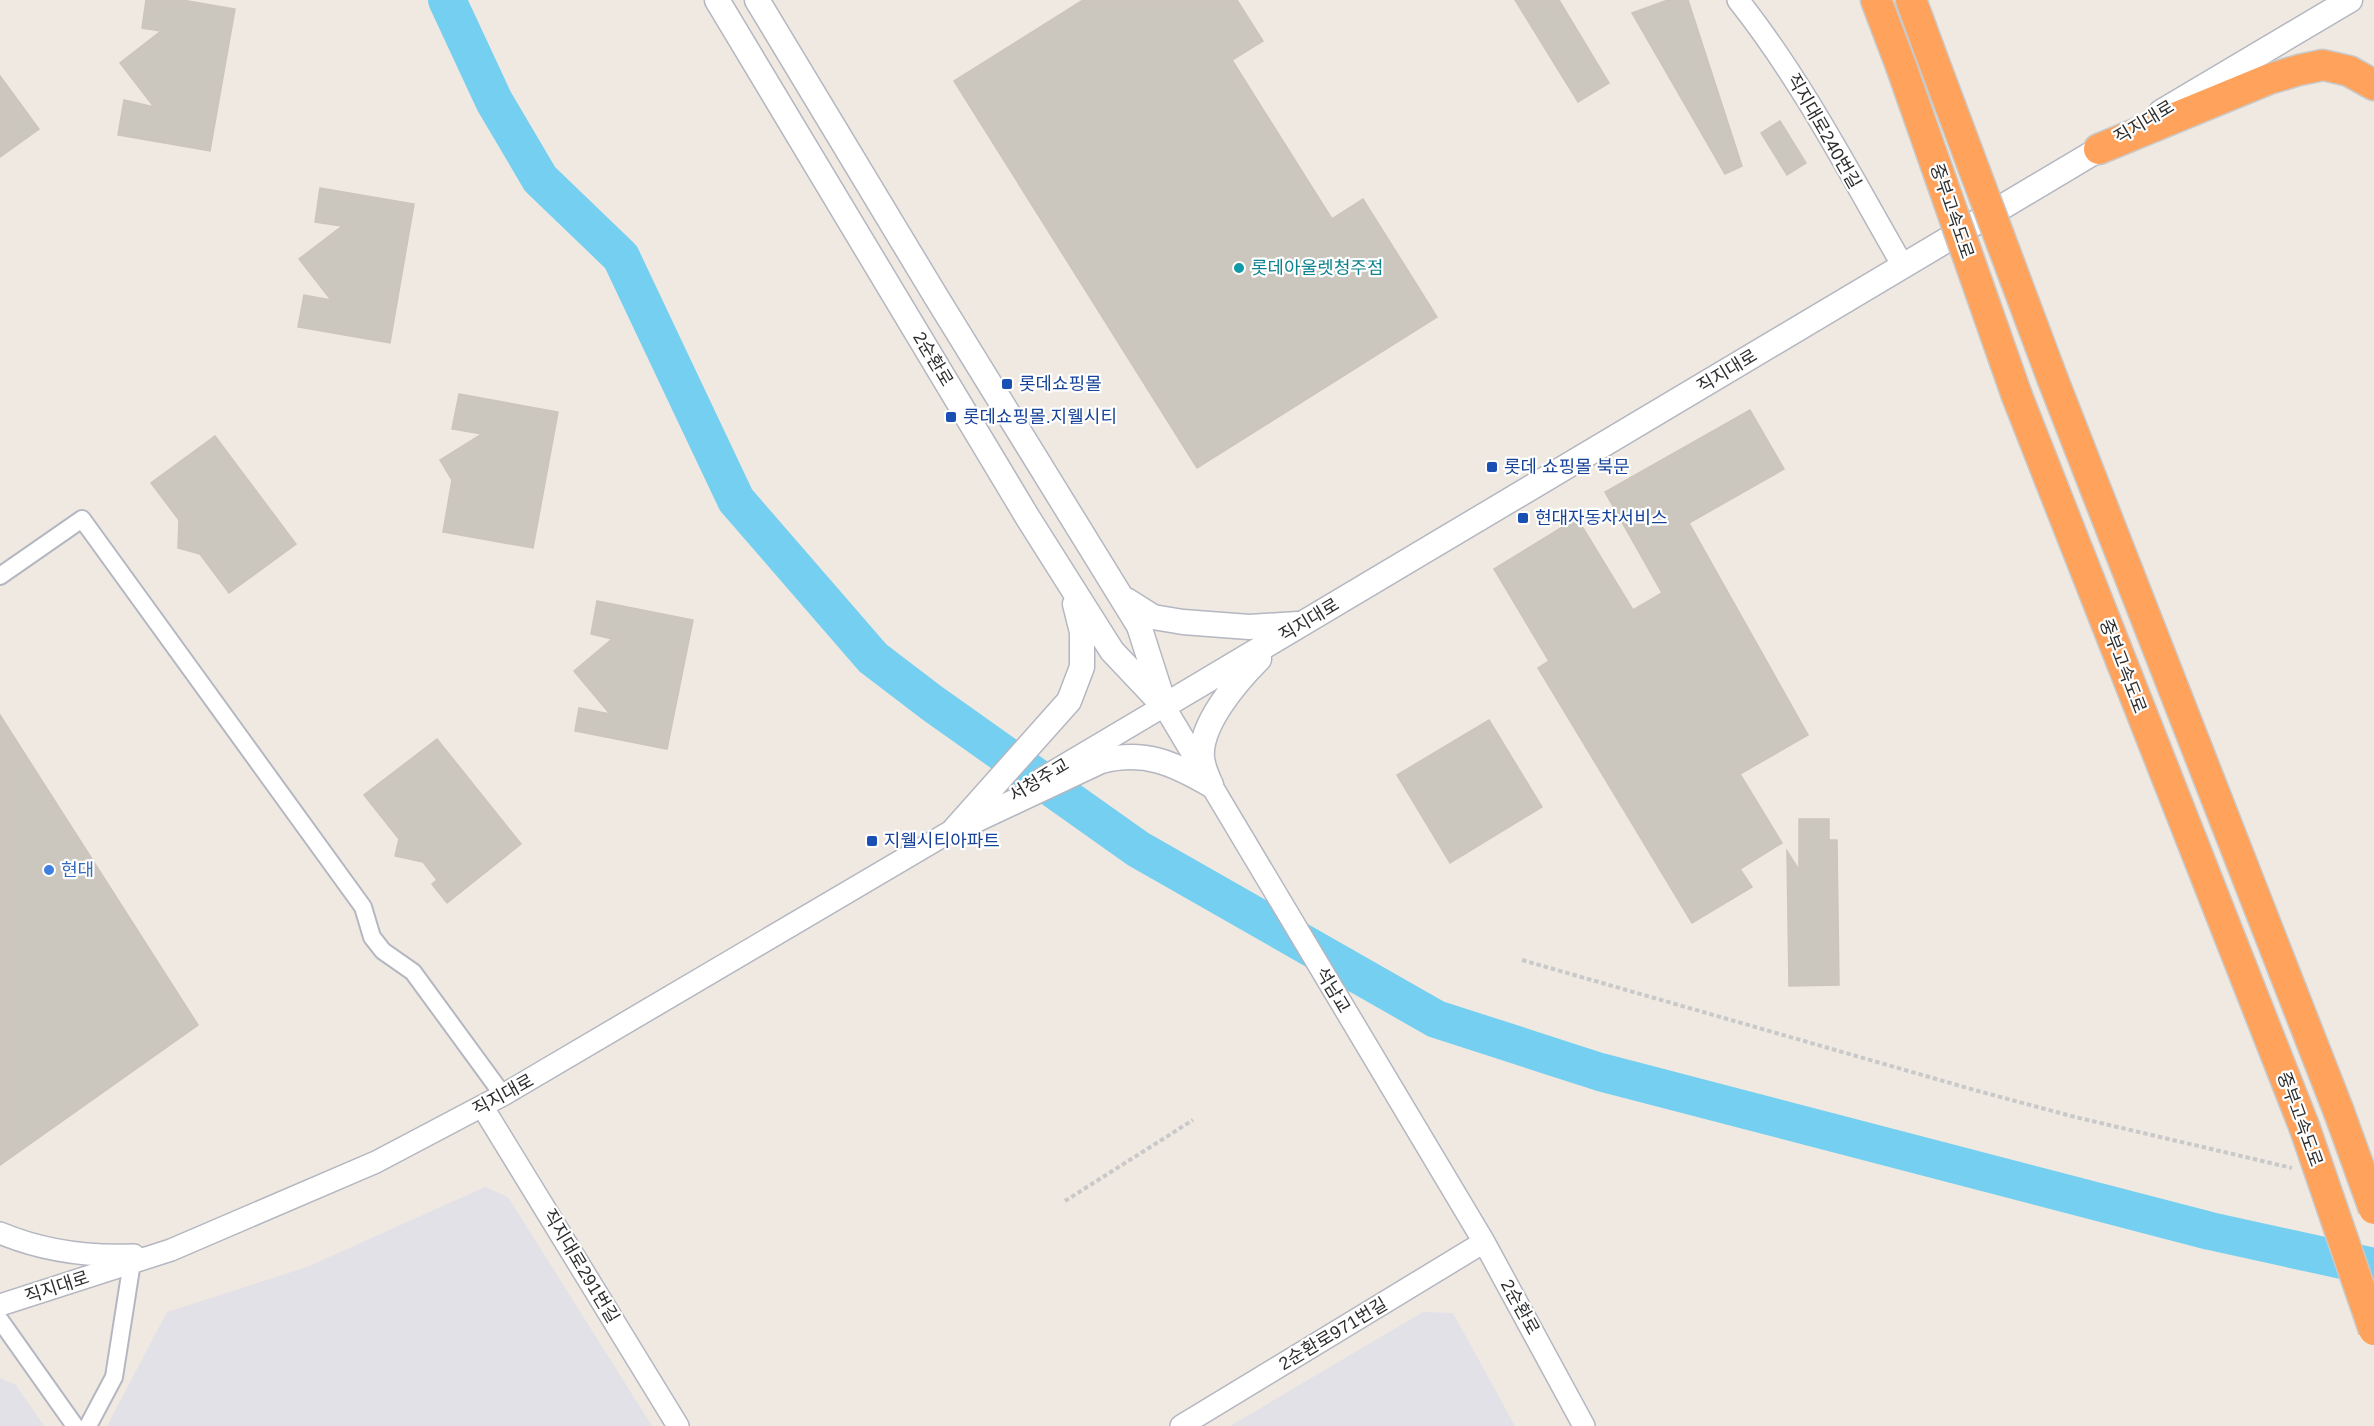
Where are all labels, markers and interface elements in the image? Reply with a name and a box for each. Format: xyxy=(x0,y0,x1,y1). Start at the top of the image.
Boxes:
street label: 직지대로240번길 xyxy=(1783,70,1865,192)
street label: 직지대로 xyxy=(2110,96,2178,148)
street label: 중부고속도로 xyxy=(1926,161,1978,261)
place label: 롯데아울렛청주점 xyxy=(1251,258,1383,278)
marker: 롯데아울렛청주점 xyxy=(1232,261,1246,275)
street label: 2순환로 xyxy=(909,328,957,390)
street label: 직지대로 xyxy=(1693,345,1761,397)
place label: 롯데쇼핑몰 xyxy=(1019,374,1102,394)
marker: 롯데쇼핑몰 xyxy=(1000,377,1014,391)
place label: 롯데쇼핑몰.지웰시티 xyxy=(963,407,1117,427)
marker: 롯데쇼핑몰.지웰시티 xyxy=(944,410,958,424)
place label: 롯데 쇼핑몰 북문 xyxy=(1504,457,1630,477)
marker: 롯데 쇼핑몰 북문 xyxy=(1485,460,1499,474)
place label: 현대자동차서비스 xyxy=(1535,508,1667,528)
marker: 현대자동차서비스 xyxy=(1516,511,1530,525)
street label: 직지대로 xyxy=(1275,594,1343,646)
street label: 중부고속도로 xyxy=(2096,616,2150,716)
street label: 서청주교 xyxy=(1005,754,1073,806)
place label: 지웰시티아파트 xyxy=(884,831,1000,851)
marker: 지웰시티아파트 xyxy=(865,834,879,848)
place label: 현대 xyxy=(61,860,94,880)
marker: 현대 xyxy=(42,863,56,877)
street label: 석남교 xyxy=(1312,964,1354,1016)
street label: 중부고속도로 xyxy=(2274,1069,2326,1169)
street label: 직지대로 xyxy=(469,1070,537,1120)
street label: 직지대로291번길 xyxy=(539,1205,623,1327)
street label: 직지대로 xyxy=(22,1267,92,1307)
street label: 2순환로 xyxy=(1497,1276,1543,1338)
street label: 2순환로971번길 xyxy=(1275,1294,1391,1374)

